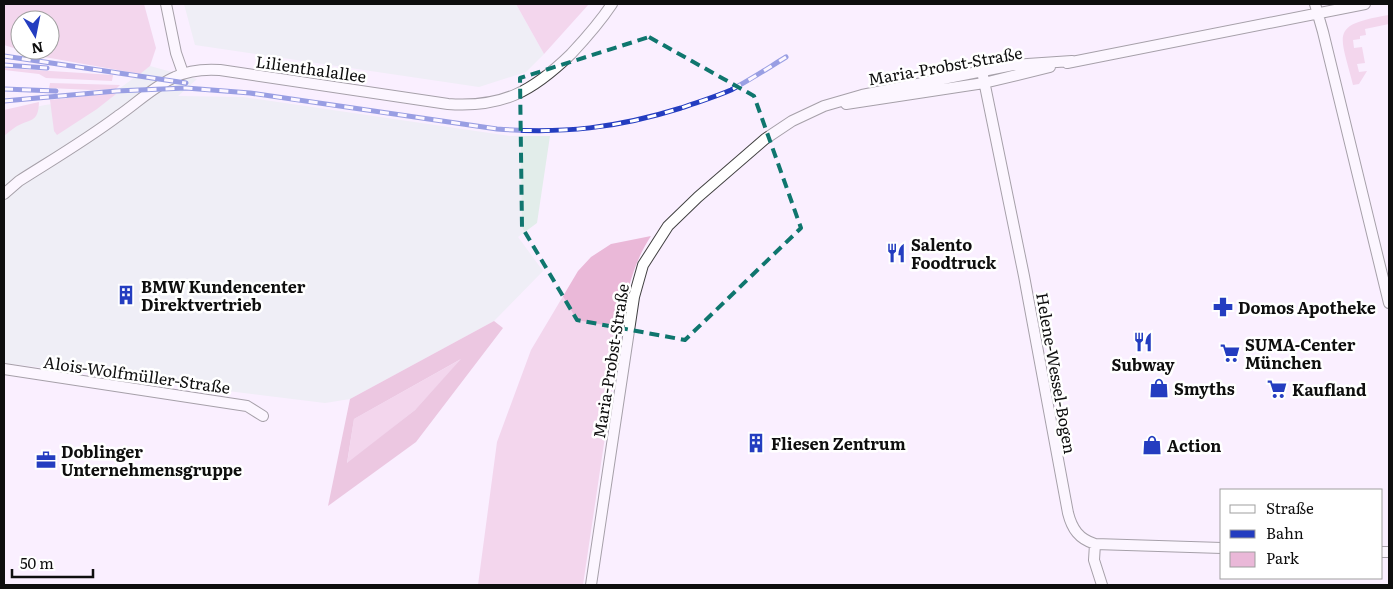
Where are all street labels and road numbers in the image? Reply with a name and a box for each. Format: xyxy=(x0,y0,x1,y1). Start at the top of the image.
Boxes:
street label: Maria-Probst-Straße xyxy=(866,40,1024,90)
street label: Lilienthalallee xyxy=(254,48,368,88)
street label: Maria-Probst-Straße xyxy=(586,282,634,440)
street label: Helene-Wessel-Bogen xyxy=(1031,290,1083,456)
street label: Alois-Wolfmüller-Straße xyxy=(42,349,232,399)

